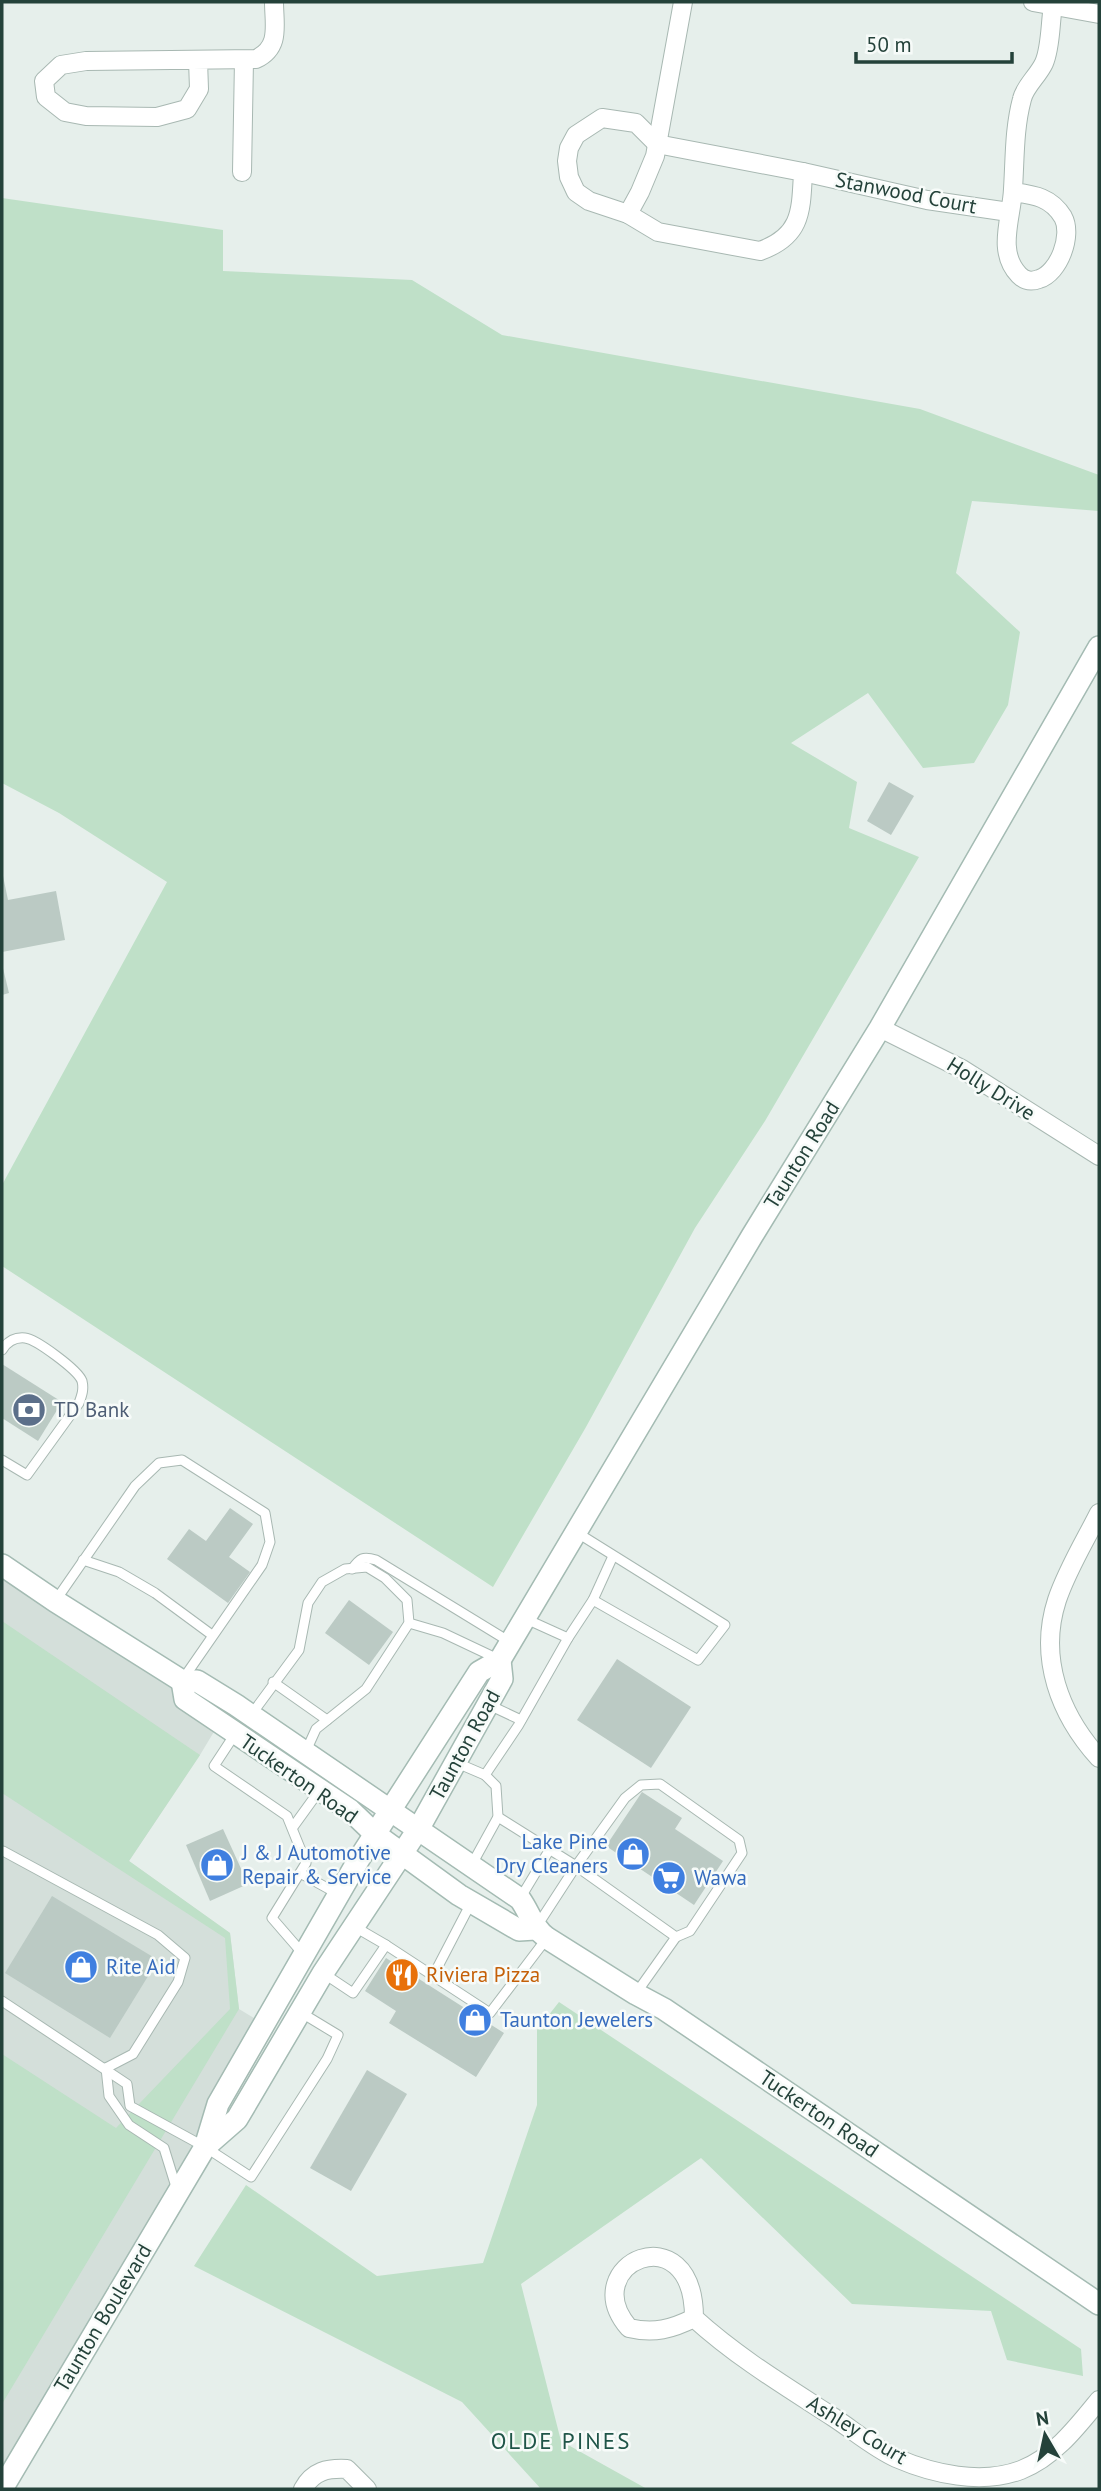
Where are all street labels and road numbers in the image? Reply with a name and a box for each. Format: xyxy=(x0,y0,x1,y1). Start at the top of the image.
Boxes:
street label: Stanwood Court xyxy=(833,166,979,219)
street label: Holly Drive xyxy=(942,1051,1041,1126)
street label: Taunton Road xyxy=(758,1096,845,1214)
street label: Taunton Road xyxy=(423,1685,506,1805)
street label: Tuckerton Road xyxy=(235,1728,364,1829)
street label: Tuckerton Road xyxy=(754,2064,884,2163)
street label: Taunton Boulevard xyxy=(48,2239,157,2397)
street label: Ashley Court xyxy=(802,2389,912,2470)

